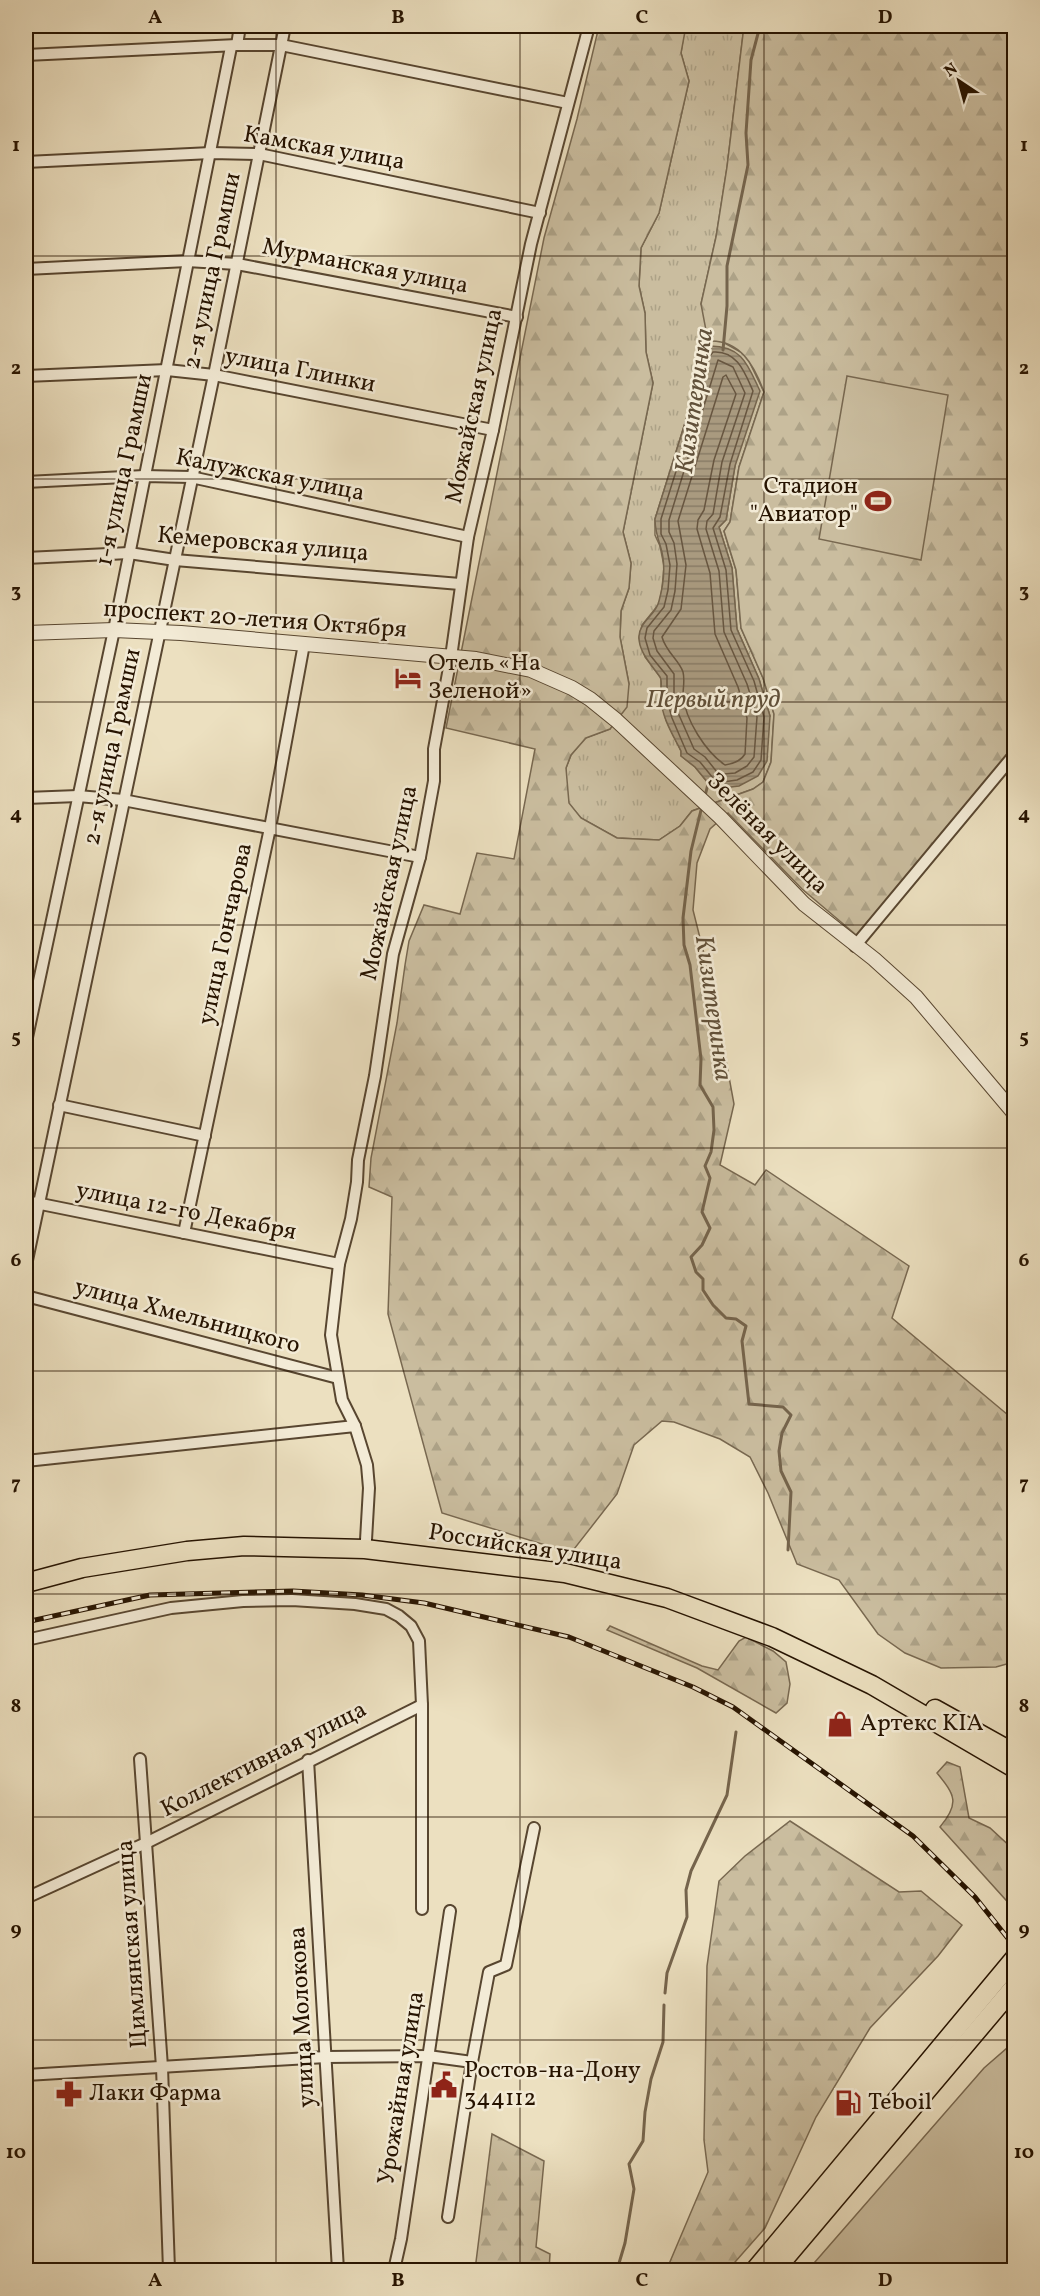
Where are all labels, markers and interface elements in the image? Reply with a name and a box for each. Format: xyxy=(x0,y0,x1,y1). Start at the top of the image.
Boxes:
text: A xyxy=(148,4,162,32)
text: B xyxy=(391,4,405,32)
text: C xyxy=(636,4,649,32)
text: D xyxy=(878,4,892,32)
north arrow xyxy=(929,51,989,111)
text: N xyxy=(940,58,963,83)
street label: Камская улица xyxy=(241,118,407,180)
text: 1 xyxy=(12,132,20,160)
text: 1 xyxy=(1020,132,1028,160)
street label: 2-я улица Грамши xyxy=(176,169,250,373)
street label: Мурманская улица xyxy=(259,230,471,304)
street label: Можайская улица xyxy=(438,305,512,507)
water label: Кизитеринка xyxy=(667,326,723,476)
street label: улица Глинки xyxy=(222,340,378,402)
text: 2 xyxy=(11,355,21,383)
text: 2 xyxy=(1019,355,1029,383)
street label: 1-я улица Грамши xyxy=(88,371,162,569)
street label: Калужская улица xyxy=(173,441,367,511)
place label: Стадион "Авиатор" xyxy=(750,470,858,532)
sports icon: Стадион "Авиатор" xyxy=(863,486,893,516)
street label: Кемеровская улица xyxy=(156,519,370,571)
text: 3 xyxy=(11,578,21,606)
text: 3 xyxy=(1019,578,1029,606)
street label: проспект 20-летия Октября xyxy=(102,592,408,648)
street label: 2-я улица Грамши xyxy=(76,645,150,849)
place label: Отель «На Зеленой» xyxy=(428,647,541,709)
hotel icon: Отель «На Зеленой» xyxy=(393,663,423,693)
water label: Первый пруд xyxy=(646,682,780,718)
street label: Зелёная улица xyxy=(699,766,835,902)
street label: Можайская улица xyxy=(353,782,427,984)
text: 4 xyxy=(10,801,22,829)
text: 4 xyxy=(1018,801,1030,829)
street label: улица Гончарова xyxy=(190,840,262,1028)
water label: Кизитеринка xyxy=(685,933,741,1083)
text: 5 xyxy=(11,1024,21,1052)
text: 5 xyxy=(1019,1024,1029,1052)
street label: улица 12-го Декабря xyxy=(73,1174,299,1250)
text: 6 xyxy=(11,1247,22,1275)
text: 6 xyxy=(1019,1247,1030,1275)
street label: улица Хмельницкого xyxy=(70,1270,304,1364)
text: 7 xyxy=(11,1470,21,1498)
text: 7 xyxy=(1019,1470,1029,1498)
street label: Российская улица xyxy=(426,1516,624,1580)
text: 8 xyxy=(11,1693,21,1721)
street label: Коллективная улица xyxy=(155,1693,373,1827)
text: 8 xyxy=(1019,1693,1029,1721)
place label: Артекс KIA xyxy=(860,1707,984,1741)
shop icon: Артекс KIA xyxy=(825,1709,855,1739)
street label: Цимлянская улица xyxy=(109,1839,157,2049)
text: 9 xyxy=(10,1916,22,1944)
text: 9 xyxy=(1018,1916,1030,1944)
street label: улица Молокова xyxy=(281,1926,325,2108)
street label: Урожайная улица xyxy=(370,1989,434,2187)
place label: Ростов-на-Дону 344112 xyxy=(464,2054,641,2116)
public building icon: Ростов-на-Дону 344112 xyxy=(429,2070,459,2100)
place label: Лаки Фарма xyxy=(89,2077,222,2111)
pharmacy icon: Лаки Фарма xyxy=(54,2079,84,2109)
place label: Teboil xyxy=(868,2086,932,2120)
fuel station icon: Teboil xyxy=(833,2088,863,2118)
text: 10 xyxy=(6,2139,26,2167)
text: 10 xyxy=(1014,2139,1034,2167)
text: A xyxy=(148,2267,162,2295)
text: B xyxy=(391,2267,405,2295)
text: C xyxy=(636,2267,649,2295)
text: D xyxy=(878,2267,892,2295)

